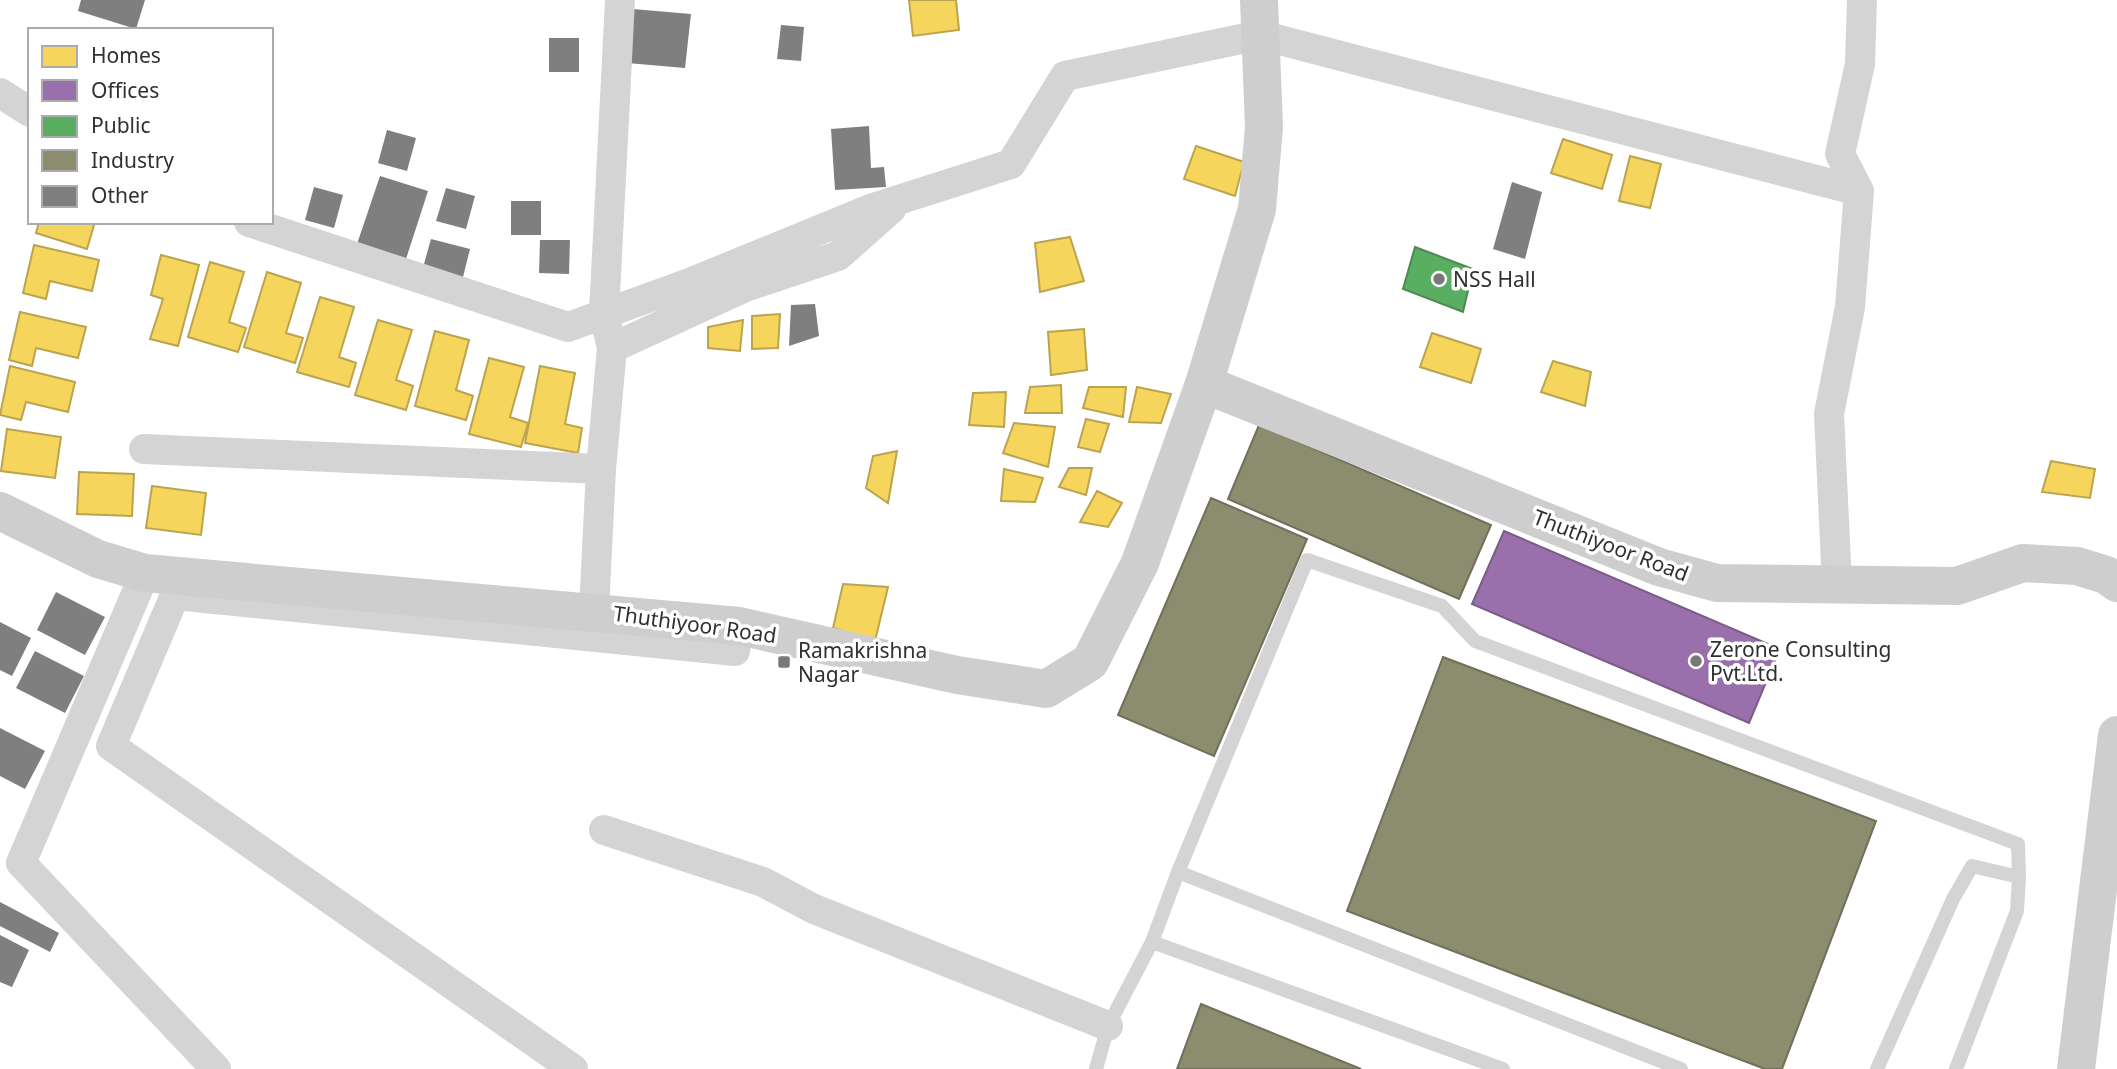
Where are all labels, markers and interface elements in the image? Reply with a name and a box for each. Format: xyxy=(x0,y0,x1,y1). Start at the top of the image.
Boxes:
legend xyxy=(28,28,273,224)
text: Homes xyxy=(91,41,161,69)
text: Offices xyxy=(91,76,159,104)
text: Public xyxy=(91,111,151,139)
text: Industry xyxy=(91,146,174,174)
text: Other xyxy=(91,181,149,209)
place label: NSS Hall xyxy=(1453,265,1536,293)
marker: NSS Hall xyxy=(1431,271,1447,287)
street label: Thuthiyoor Road xyxy=(1529,502,1693,588)
street label: Thuthiyoor Road xyxy=(612,599,778,649)
place label: Zerone Consulting Pvt.Ltd. xyxy=(1710,635,1891,687)
place label: Ramakrishna Nagar xyxy=(798,636,927,688)
marker: Zerone Consulting Pvt.Ltd. xyxy=(1688,653,1704,669)
marker: Ramakrishna Nagar xyxy=(776,654,792,670)

